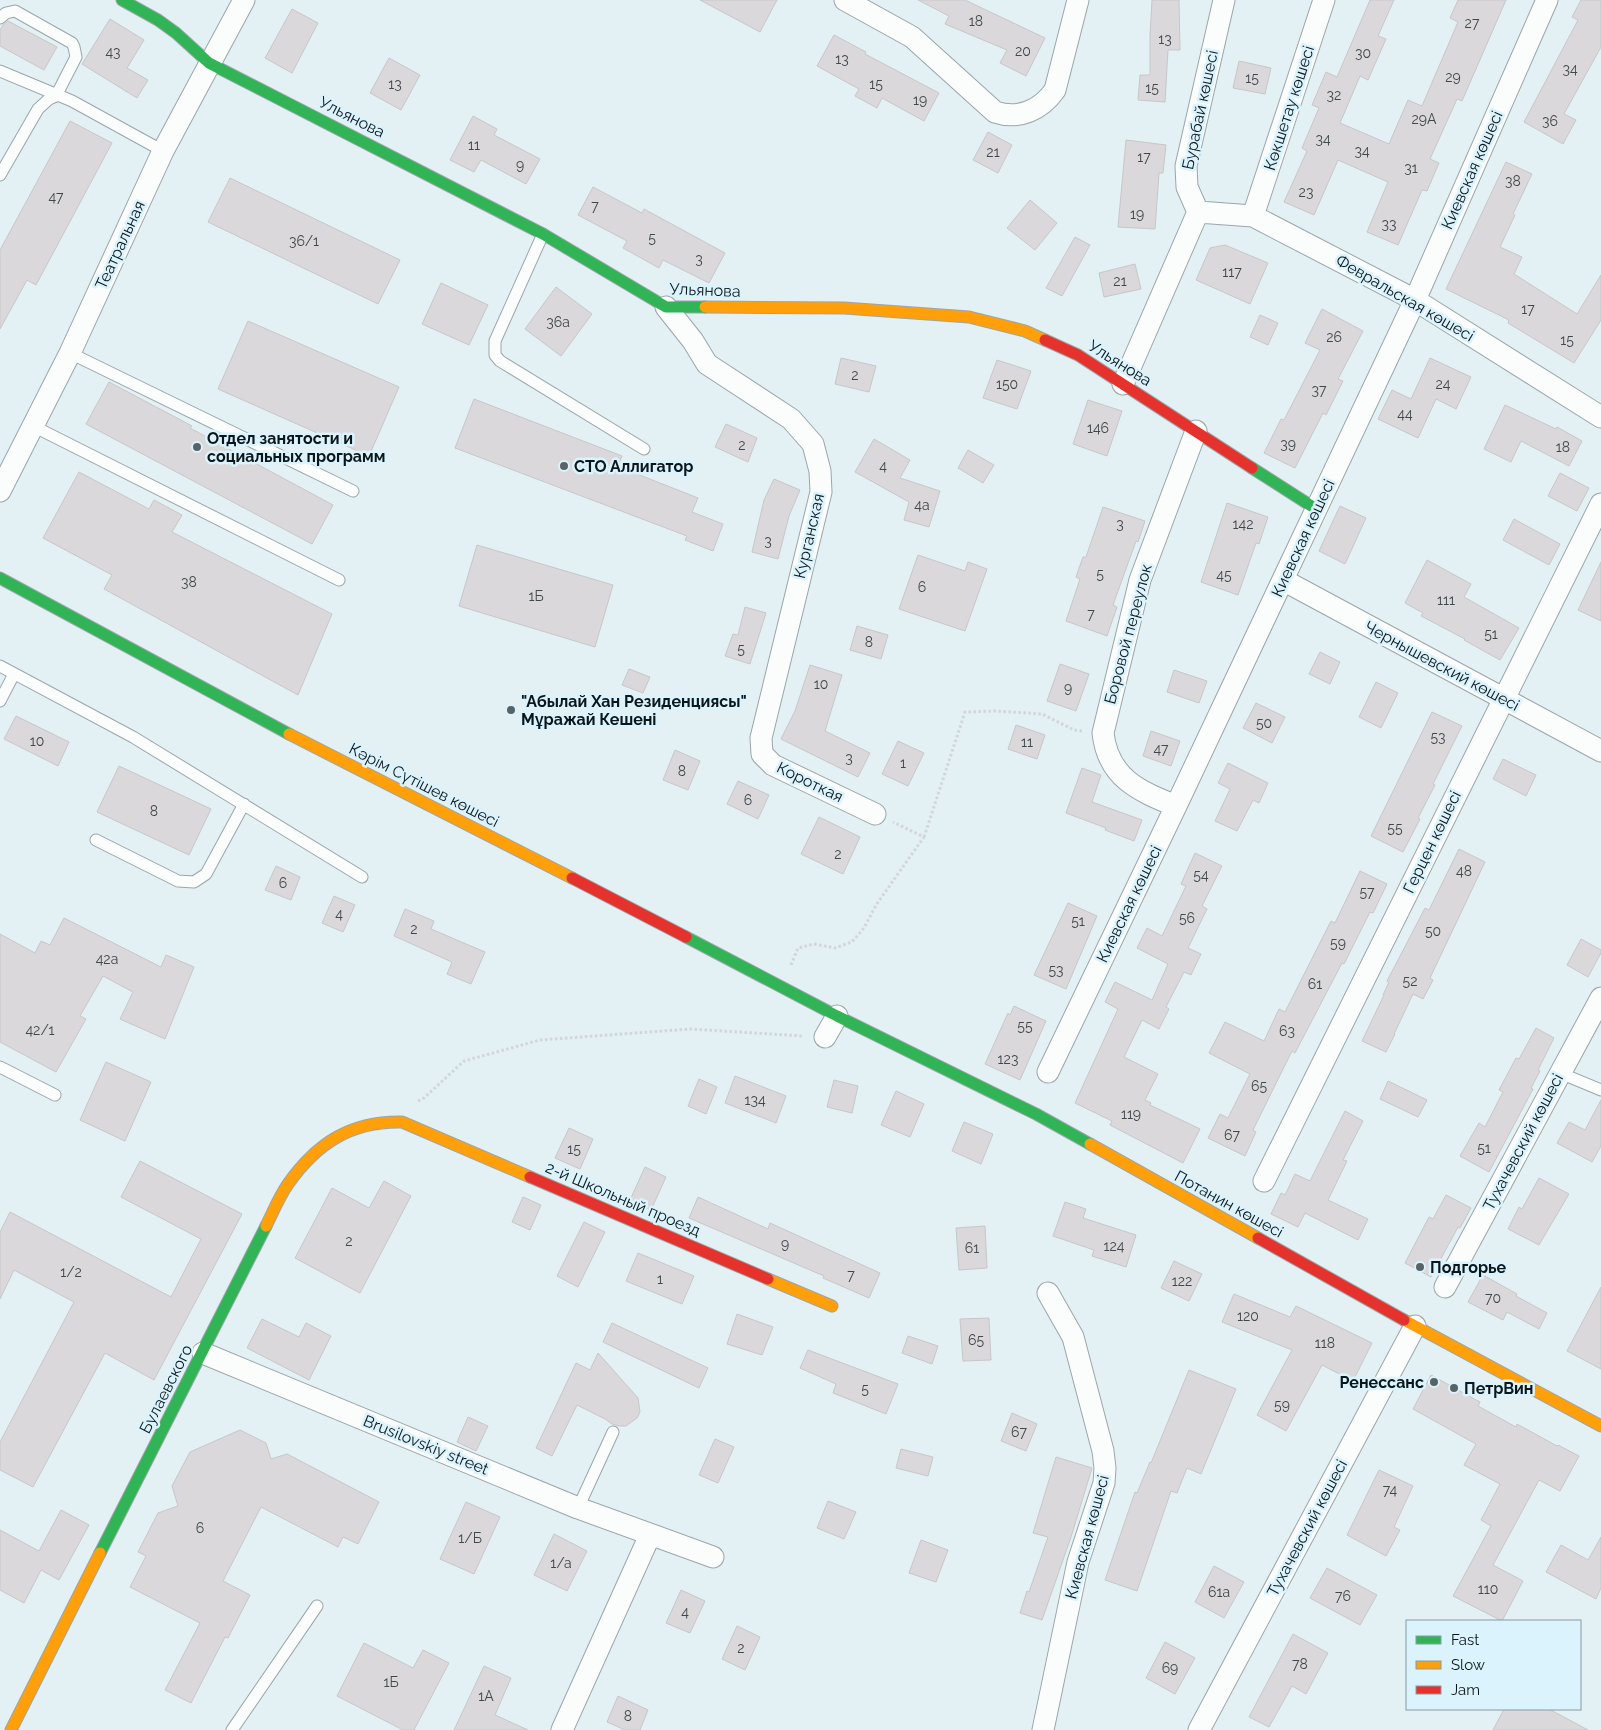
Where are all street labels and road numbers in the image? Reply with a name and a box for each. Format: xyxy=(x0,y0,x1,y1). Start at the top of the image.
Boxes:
street label: Көкшетау көшесі xyxy=(1260,43,1318,173)
street label: Бурабай көшесі xyxy=(1178,49,1222,171)
street label: Ульянова xyxy=(316,92,388,142)
street label: Киевская көшесі xyxy=(1437,108,1507,232)
street label: Театральная xyxy=(91,198,149,292)
street label: Февральская көшесі xyxy=(1333,251,1477,345)
street label: Ульянова xyxy=(669,279,741,301)
street label: Ульянова xyxy=(1085,336,1155,390)
street label: Киевская көшесі xyxy=(1267,476,1339,600)
street label: Курганская xyxy=(790,492,828,580)
street label: Боровой переулок xyxy=(1100,562,1156,706)
street label: Чернышевский көшесі xyxy=(1361,617,1523,715)
street label: Кәрім Сүтішев көшесі xyxy=(346,739,502,831)
street label: Короткая xyxy=(774,758,846,806)
street label: Герцен көшесі xyxy=(1399,788,1465,896)
street label: Киевская көшесі xyxy=(1092,842,1166,966)
street label: Тухачевский көшесі xyxy=(1479,1070,1567,1214)
street label: 2-й Школьный проезд xyxy=(543,1158,703,1240)
street label: Потанин көшесі xyxy=(1171,1166,1287,1242)
street label: Булаевского xyxy=(135,1341,197,1437)
street label: Brusilovskiy street xyxy=(361,1411,492,1479)
street label: Тухачевский көшесі xyxy=(1263,1456,1351,1600)
street label: Киевская көшесі xyxy=(1061,1473,1113,1601)

